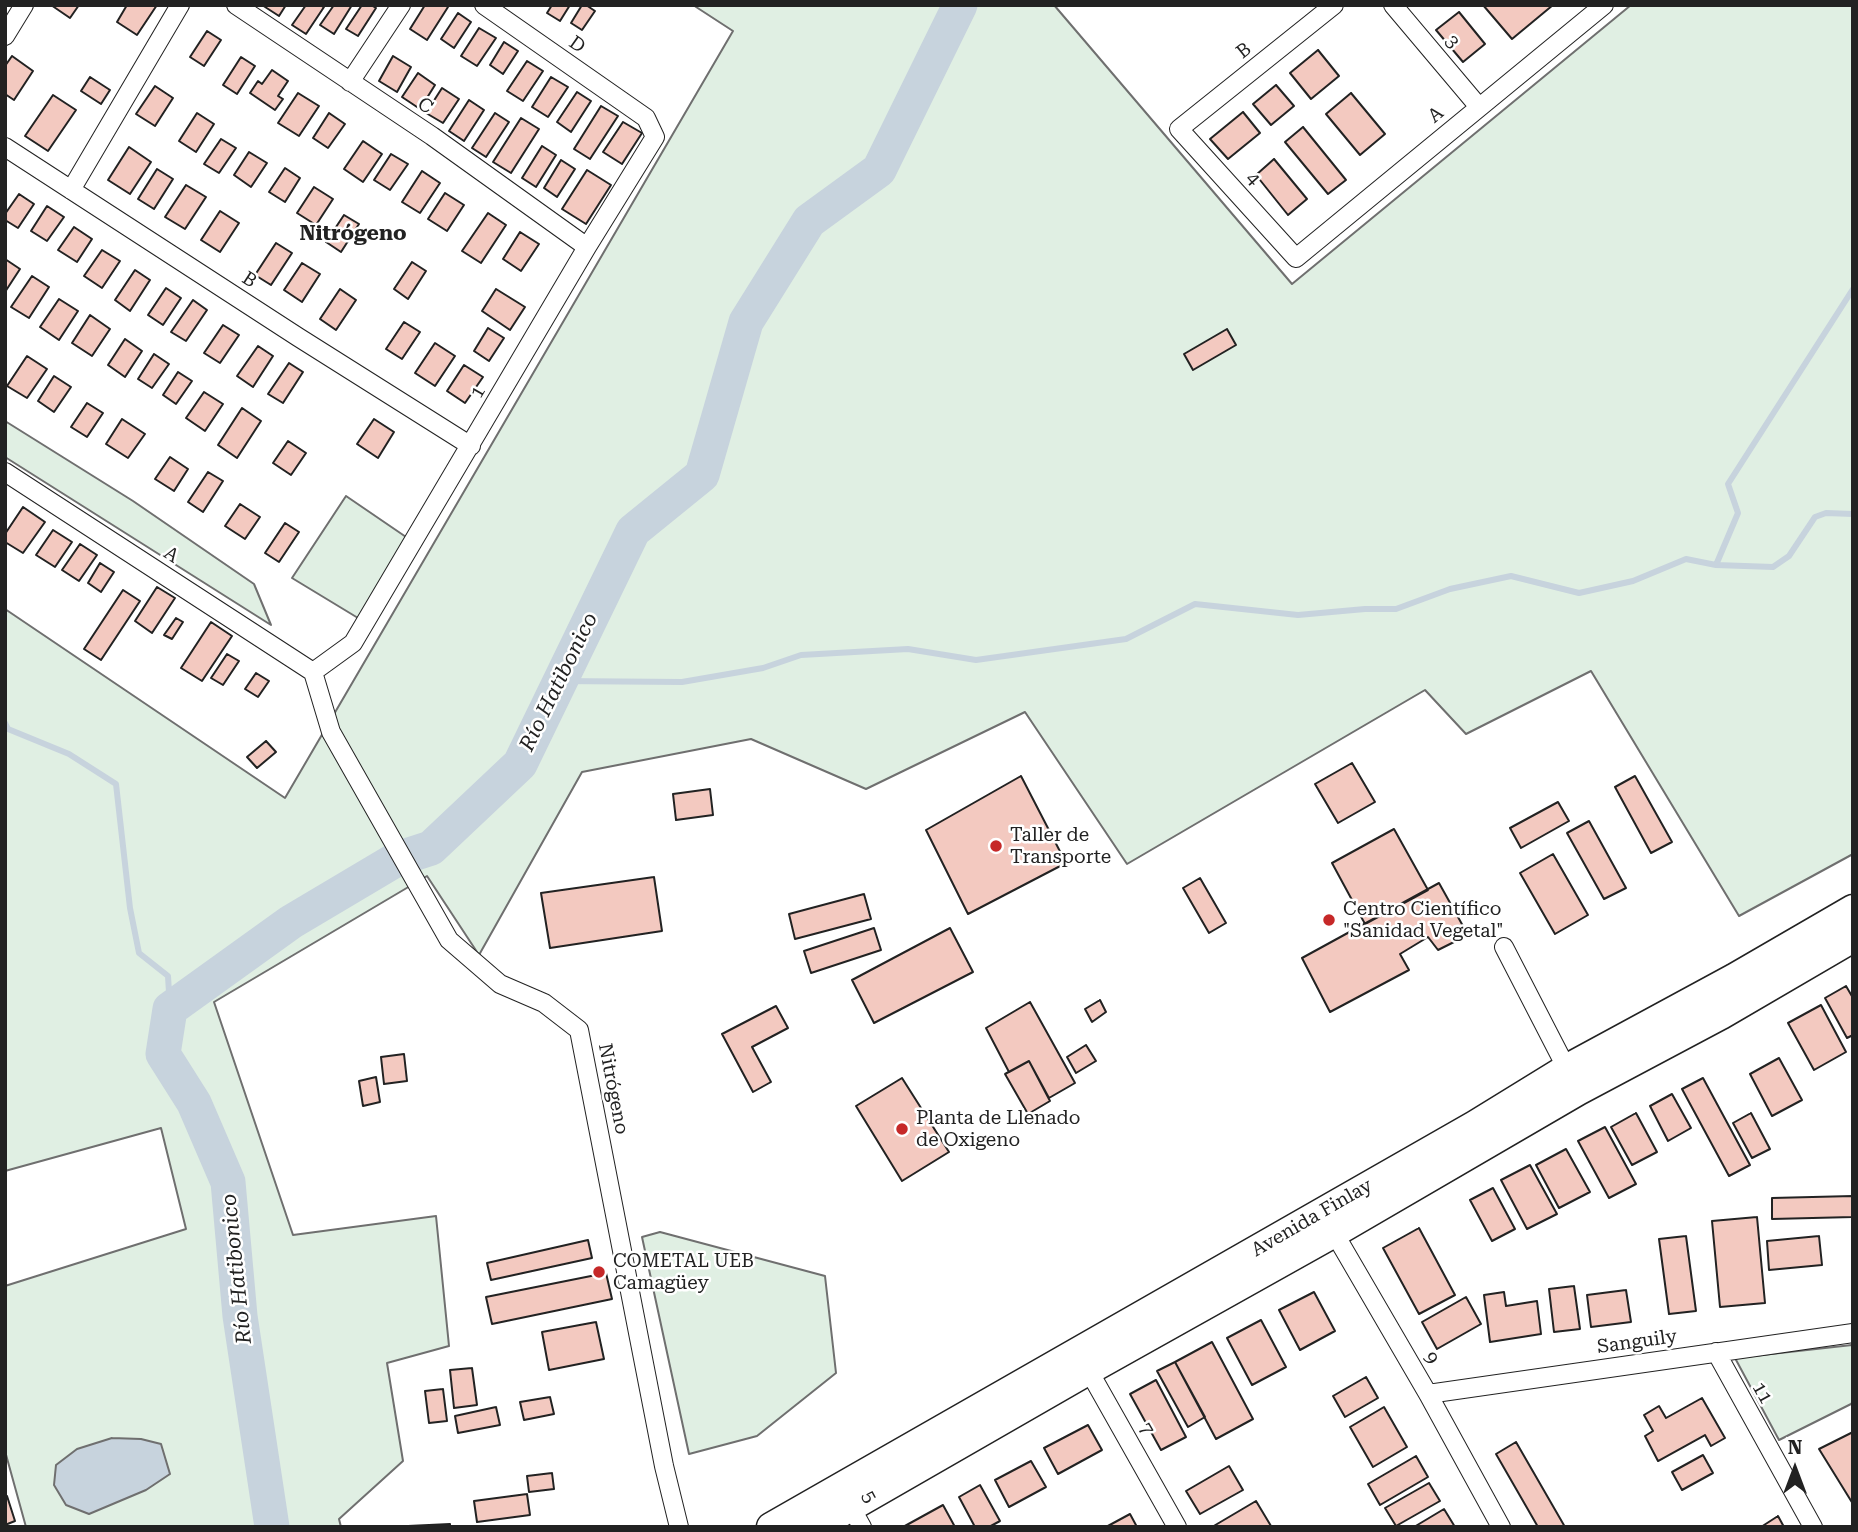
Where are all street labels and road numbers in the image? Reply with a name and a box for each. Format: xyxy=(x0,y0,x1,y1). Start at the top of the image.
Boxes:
street label: D xyxy=(564,31,590,59)
street label: 3 xyxy=(1440,31,1464,53)
street label: B xyxy=(1232,38,1256,64)
street label: C xyxy=(413,93,437,119)
street label: A xyxy=(1424,102,1448,128)
street label: 4 xyxy=(1241,167,1265,191)
street label: B xyxy=(237,267,261,293)
street label: 1 xyxy=(465,382,491,402)
street label: A xyxy=(159,542,183,568)
street label: Nitrógeno xyxy=(593,1042,633,1136)
street label: Avenida Finlay xyxy=(1248,1174,1376,1262)
street label: Sanguily xyxy=(1596,1325,1678,1359)
street label: 9 xyxy=(1418,1348,1444,1368)
street label: 11 xyxy=(1747,1378,1777,1408)
street label: 7 xyxy=(1133,1419,1159,1439)
street label: 5 xyxy=(856,1487,882,1507)

